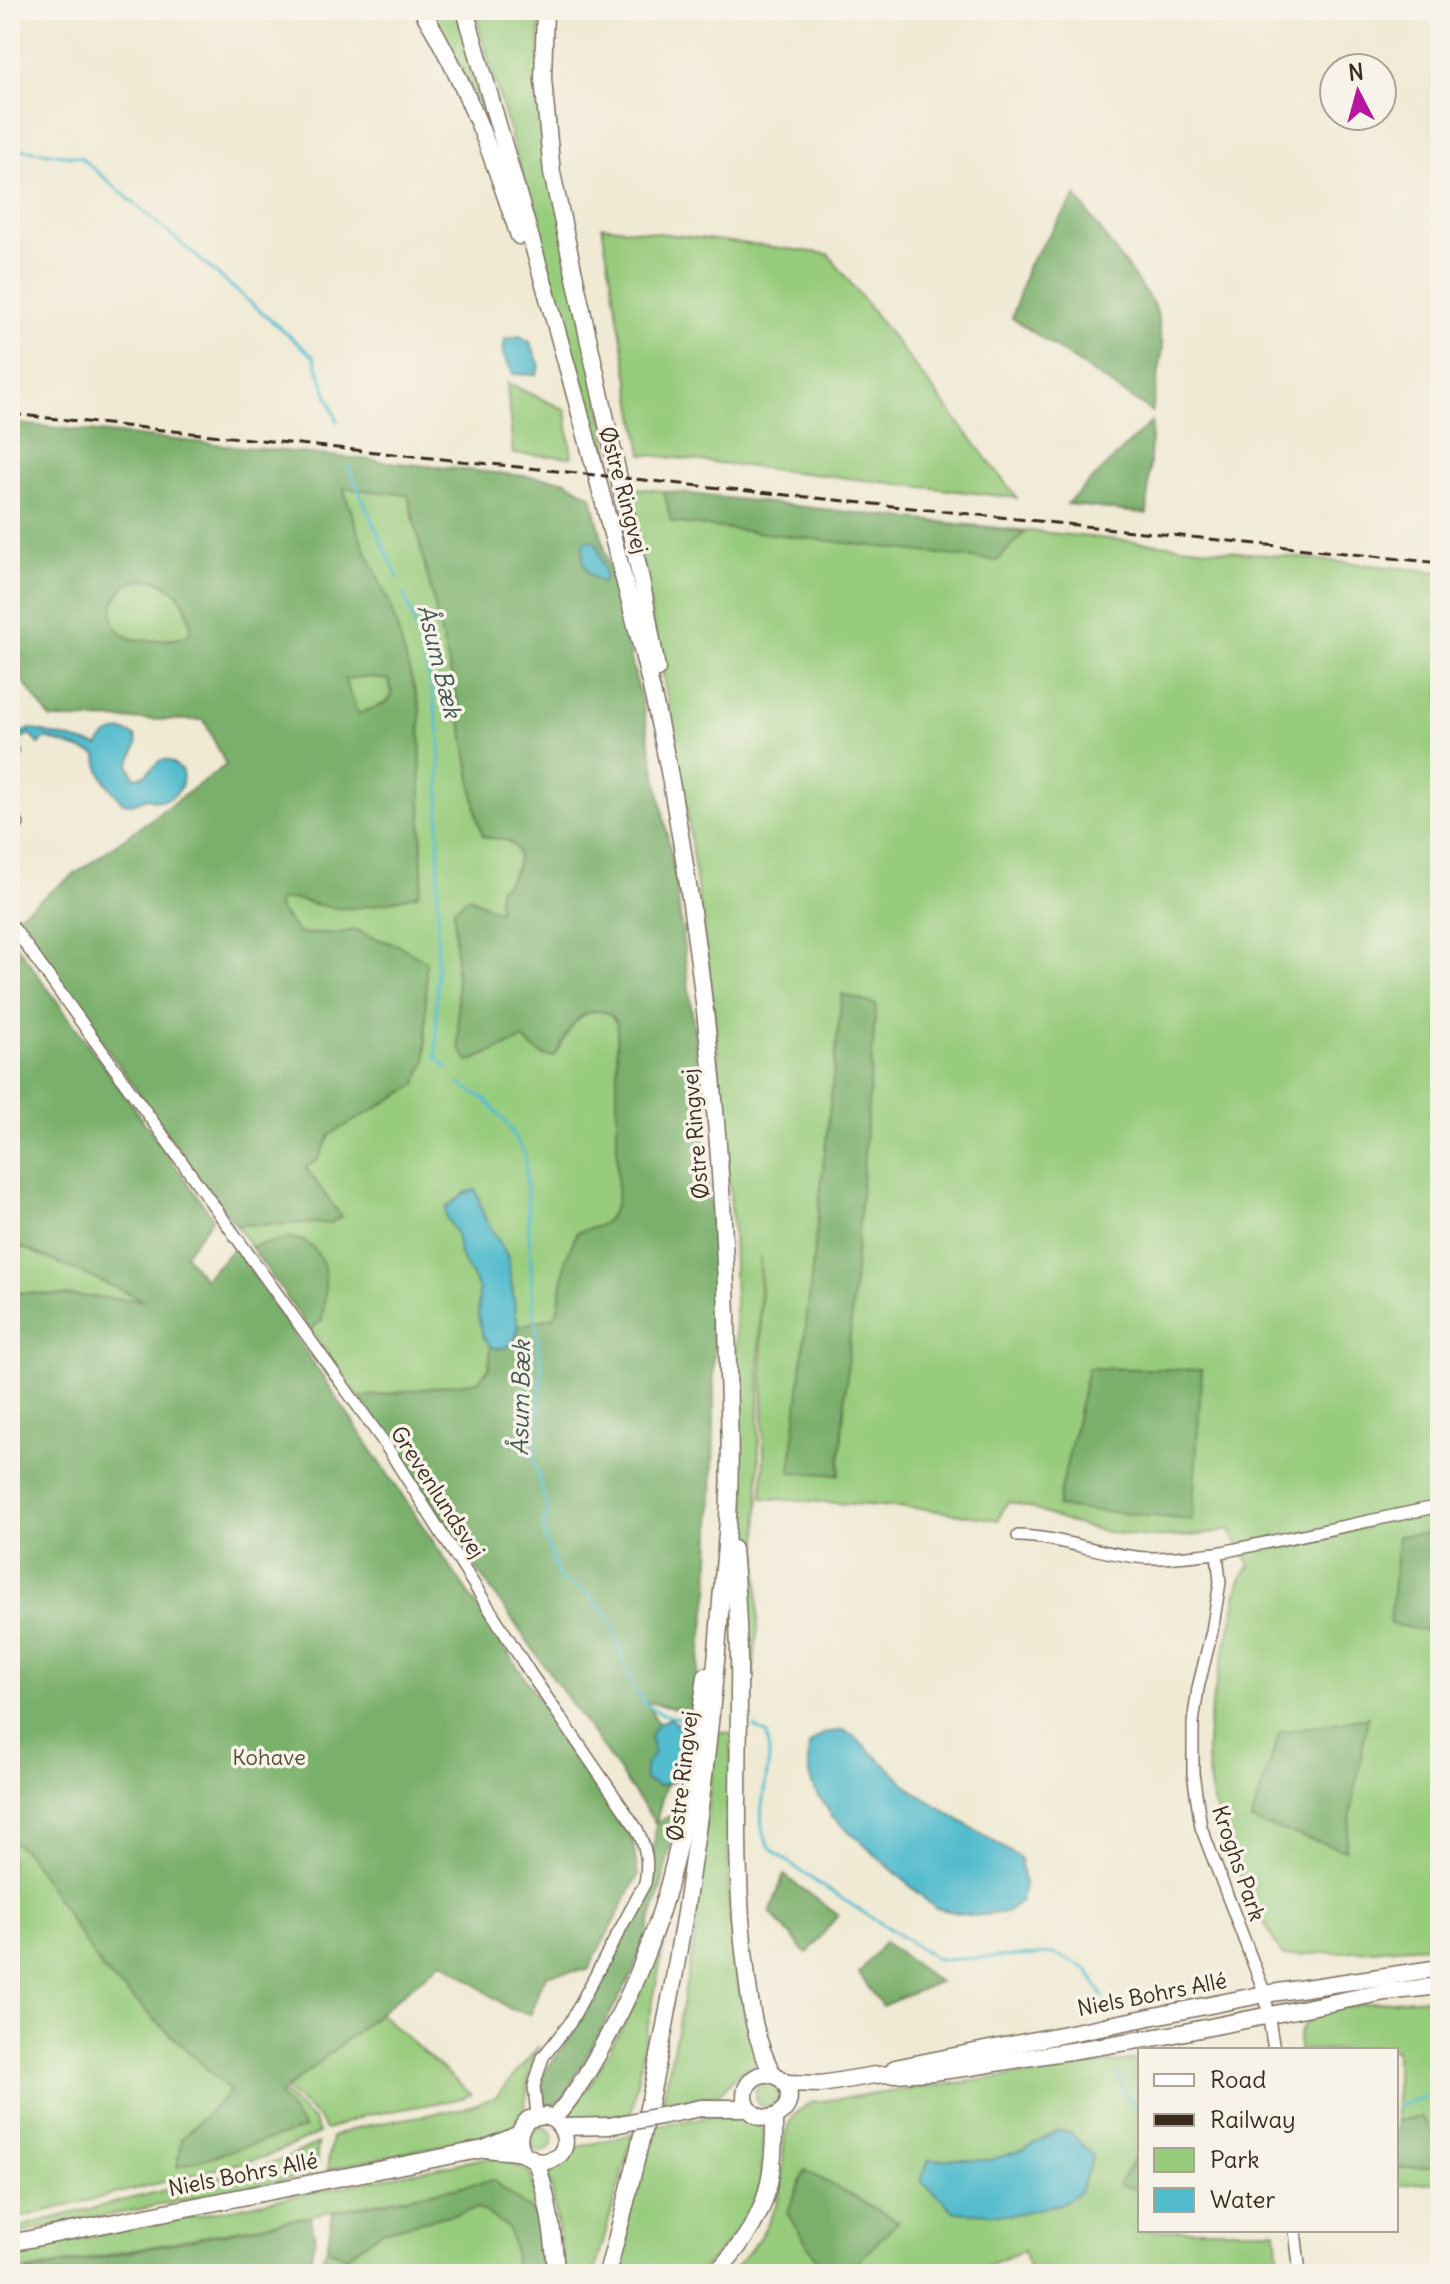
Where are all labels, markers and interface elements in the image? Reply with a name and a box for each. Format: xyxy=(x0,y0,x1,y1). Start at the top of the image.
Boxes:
north arrow xyxy=(1318,52,1398,132)
text: N xyxy=(1347,57,1365,87)
street label: Østre Ringvej xyxy=(594,423,654,557)
water label: Åsum Bæk xyxy=(412,602,469,722)
street label: Østre Ringvej xyxy=(675,1068,715,1200)
water label: Åsum Bæk xyxy=(504,1338,536,1456)
street label: Grevenlundsvej xyxy=(385,1421,491,1563)
street label: Østre Ringvej xyxy=(660,1709,704,1843)
park label: Kohave xyxy=(232,1743,306,1771)
street label: Kroghs Park xyxy=(1206,1802,1272,1924)
street label: Niels Bohrs Allé xyxy=(1075,1966,1229,2022)
legend xyxy=(1138,2048,1398,2232)
text: Road xyxy=(1210,2064,1266,2094)
text: Railway xyxy=(1210,2104,1296,2134)
text: Park xyxy=(1210,2144,1260,2174)
street label: Niels Bohrs Allé xyxy=(166,2146,320,2202)
text: Water xyxy=(1210,2184,1275,2214)

